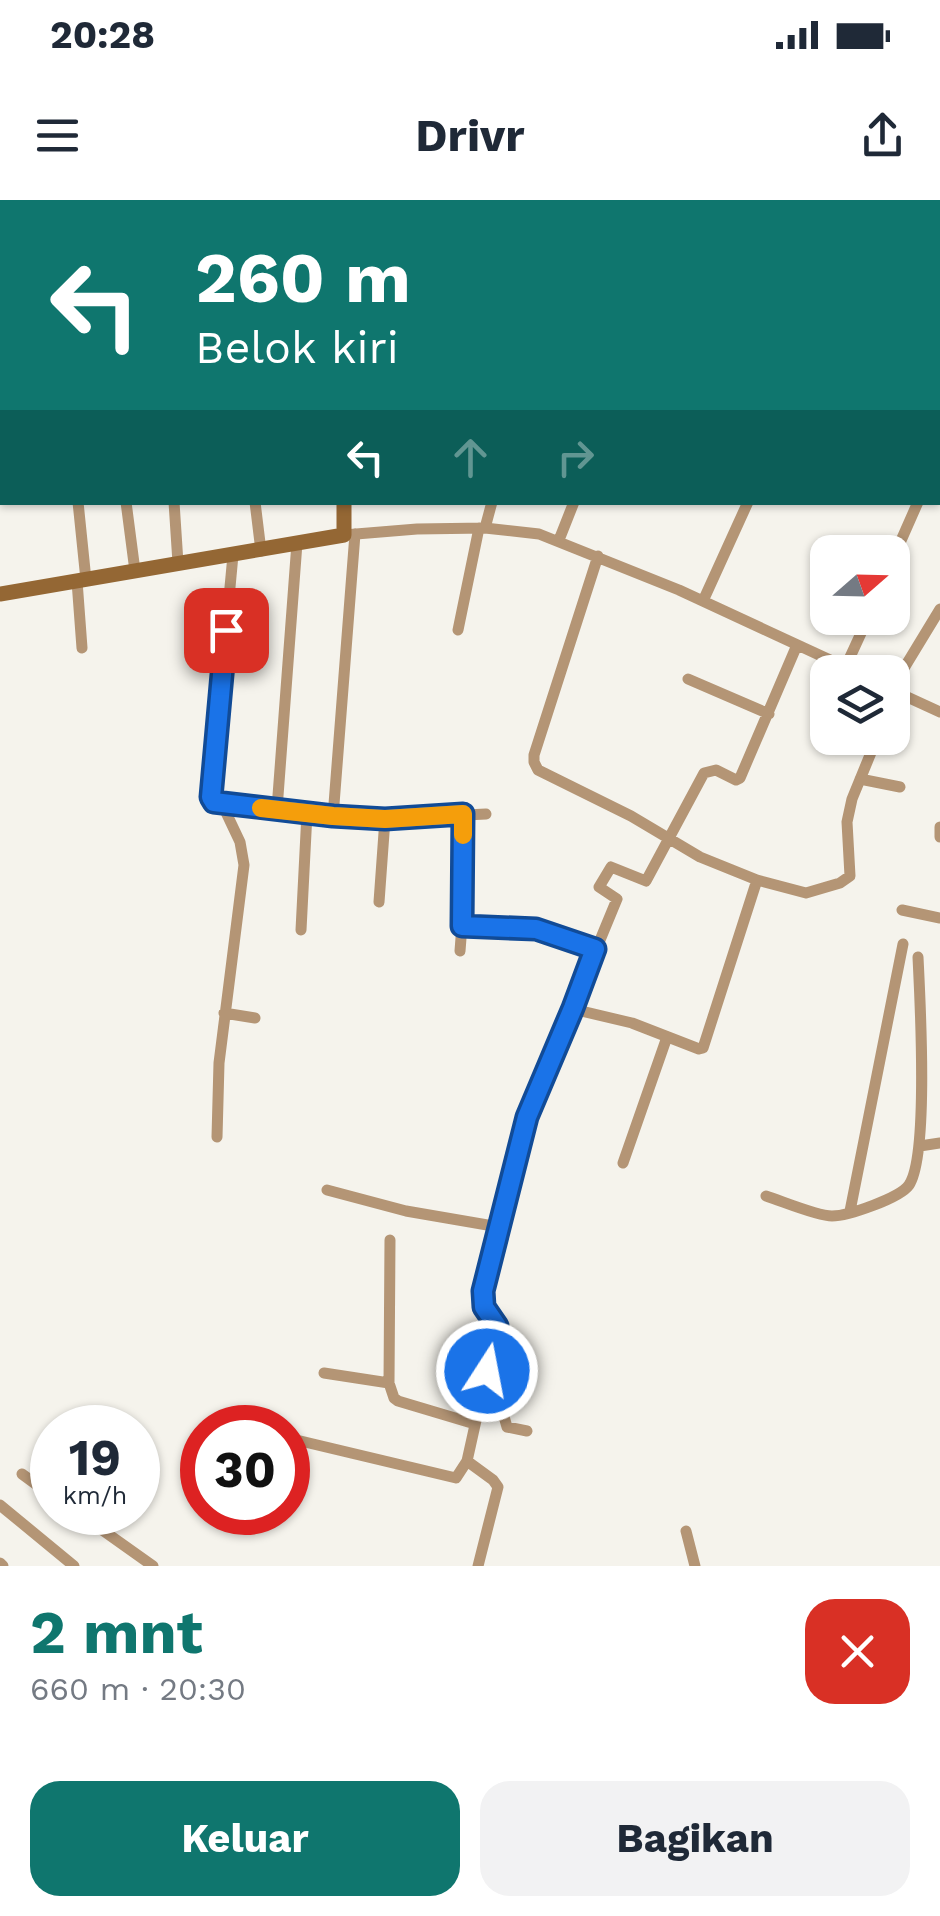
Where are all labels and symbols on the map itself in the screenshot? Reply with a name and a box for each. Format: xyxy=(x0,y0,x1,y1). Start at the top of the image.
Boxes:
north arrow xyxy=(810,535,910,635)
pin xyxy=(184,588,269,673)
position arrow xyxy=(435,1319,539,1423)
speed limit sign: 30 xyxy=(180,1405,310,1535)

